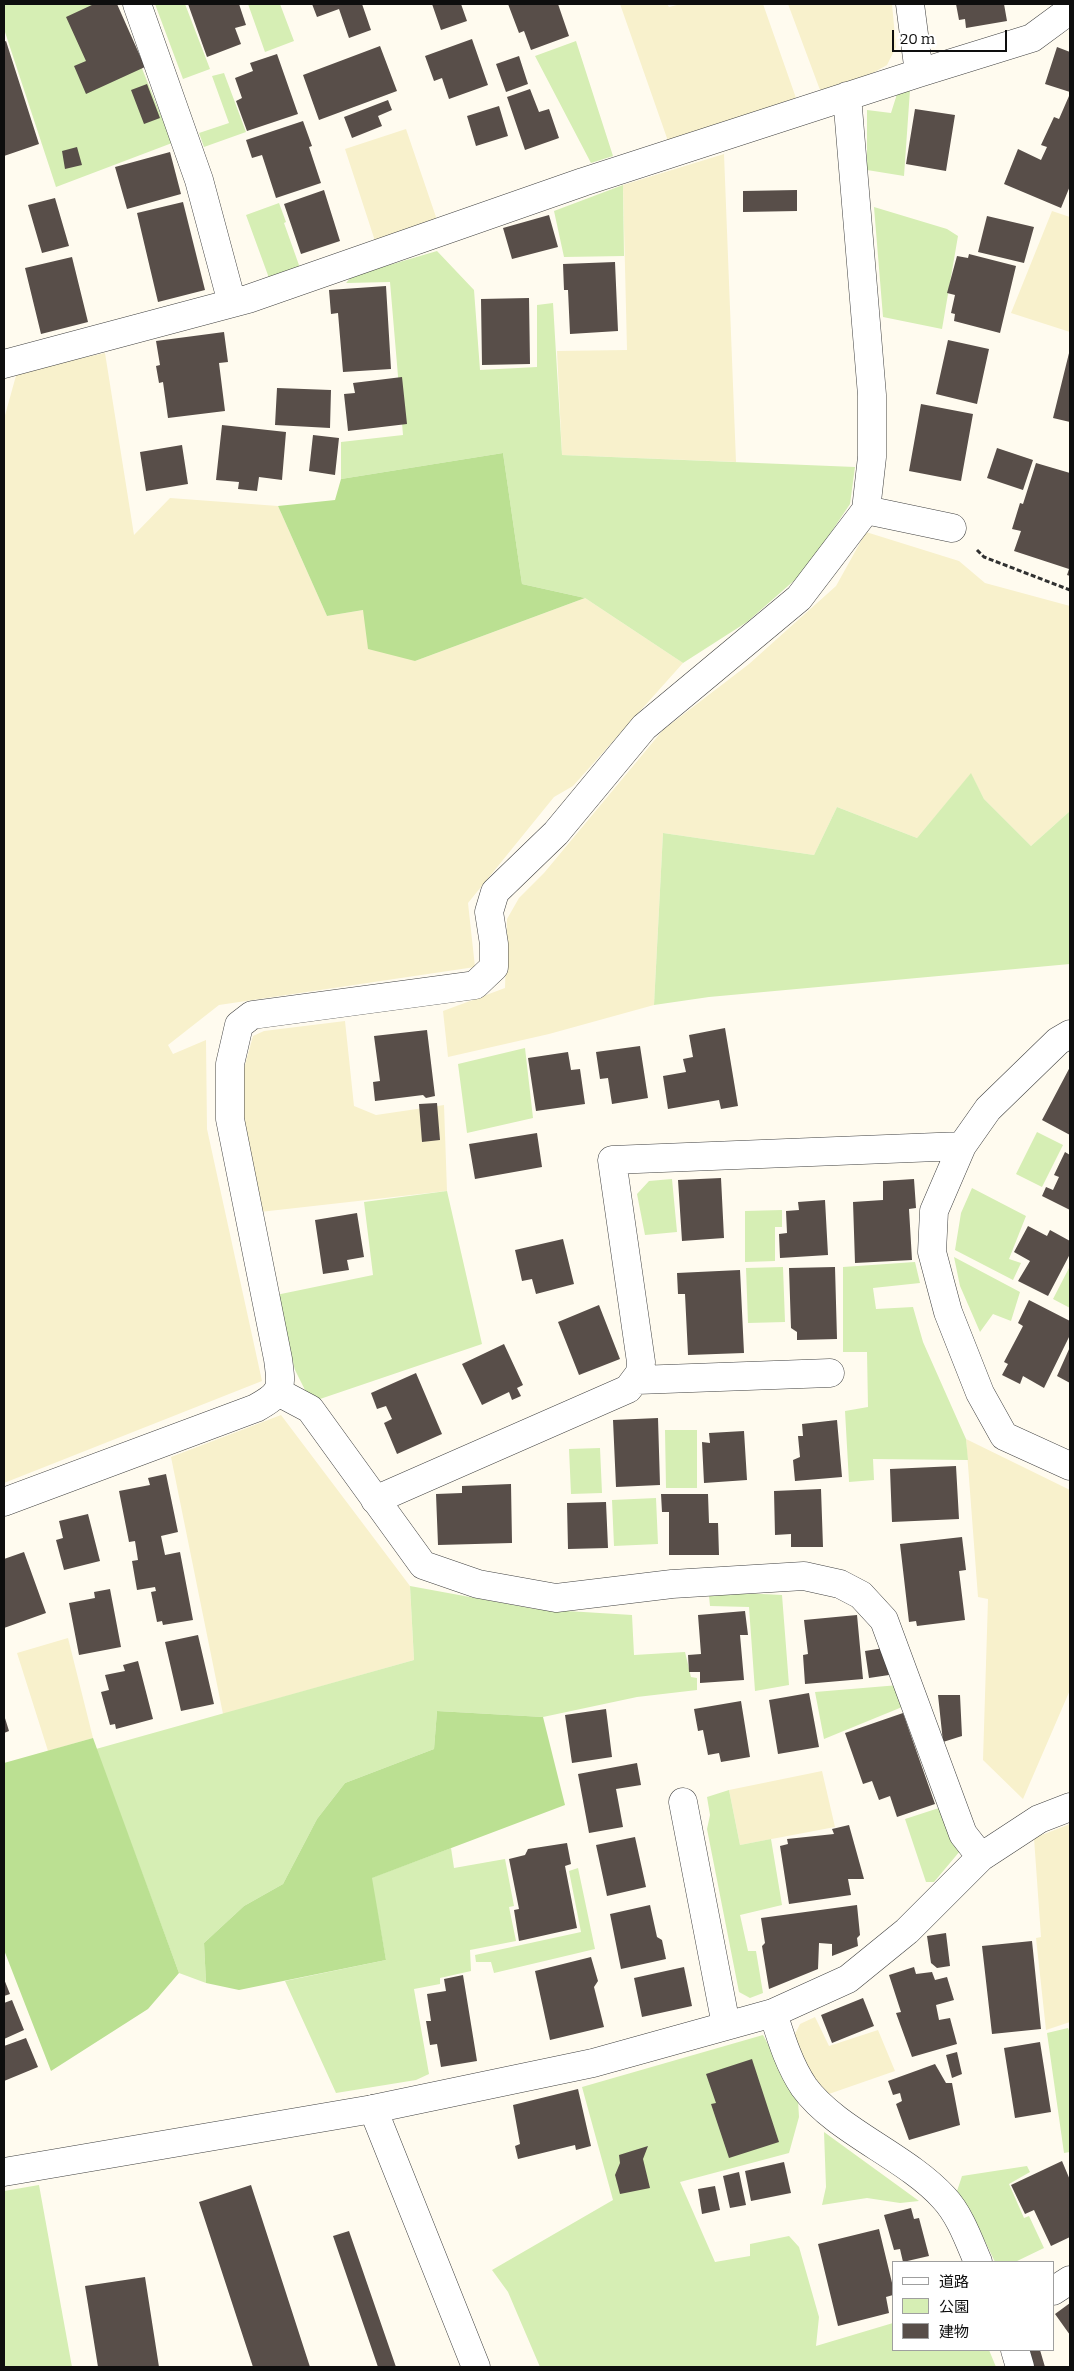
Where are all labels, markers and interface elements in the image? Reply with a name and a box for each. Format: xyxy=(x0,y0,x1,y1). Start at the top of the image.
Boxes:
scale bar xyxy=(894,20,1009,52)
text: 20 m xyxy=(900,30,935,48)
legend xyxy=(892,2261,1054,2351)
text: 道路 xyxy=(939,2273,969,2291)
text: 公園 xyxy=(939,2298,969,2316)
text: 建物 xyxy=(939,2323,969,2341)

